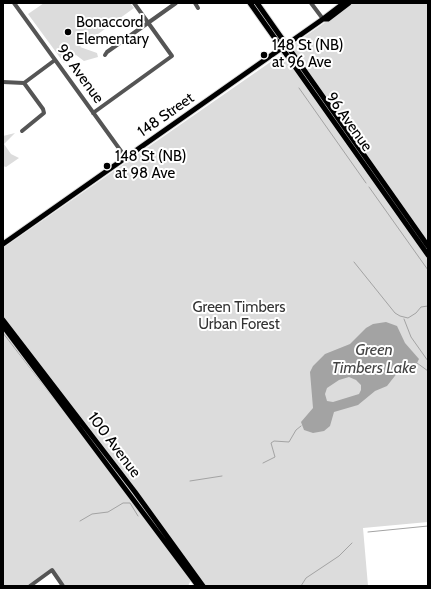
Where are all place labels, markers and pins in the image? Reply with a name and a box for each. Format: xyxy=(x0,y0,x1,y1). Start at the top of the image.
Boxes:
place label: Bonaccord Elementary xyxy=(76,14,149,49)
marker: Bonaccord Elementary xyxy=(63,27,73,37)
place label: 148 St (NB) at 96 Ave xyxy=(272,37,343,72)
marker: 148 St (NB) at 96 Ave xyxy=(259,50,269,60)
place label: 148 St (NB) at 98 Ave xyxy=(115,148,186,183)
marker: 148 St (NB) at 98 Ave xyxy=(102,161,112,171)

